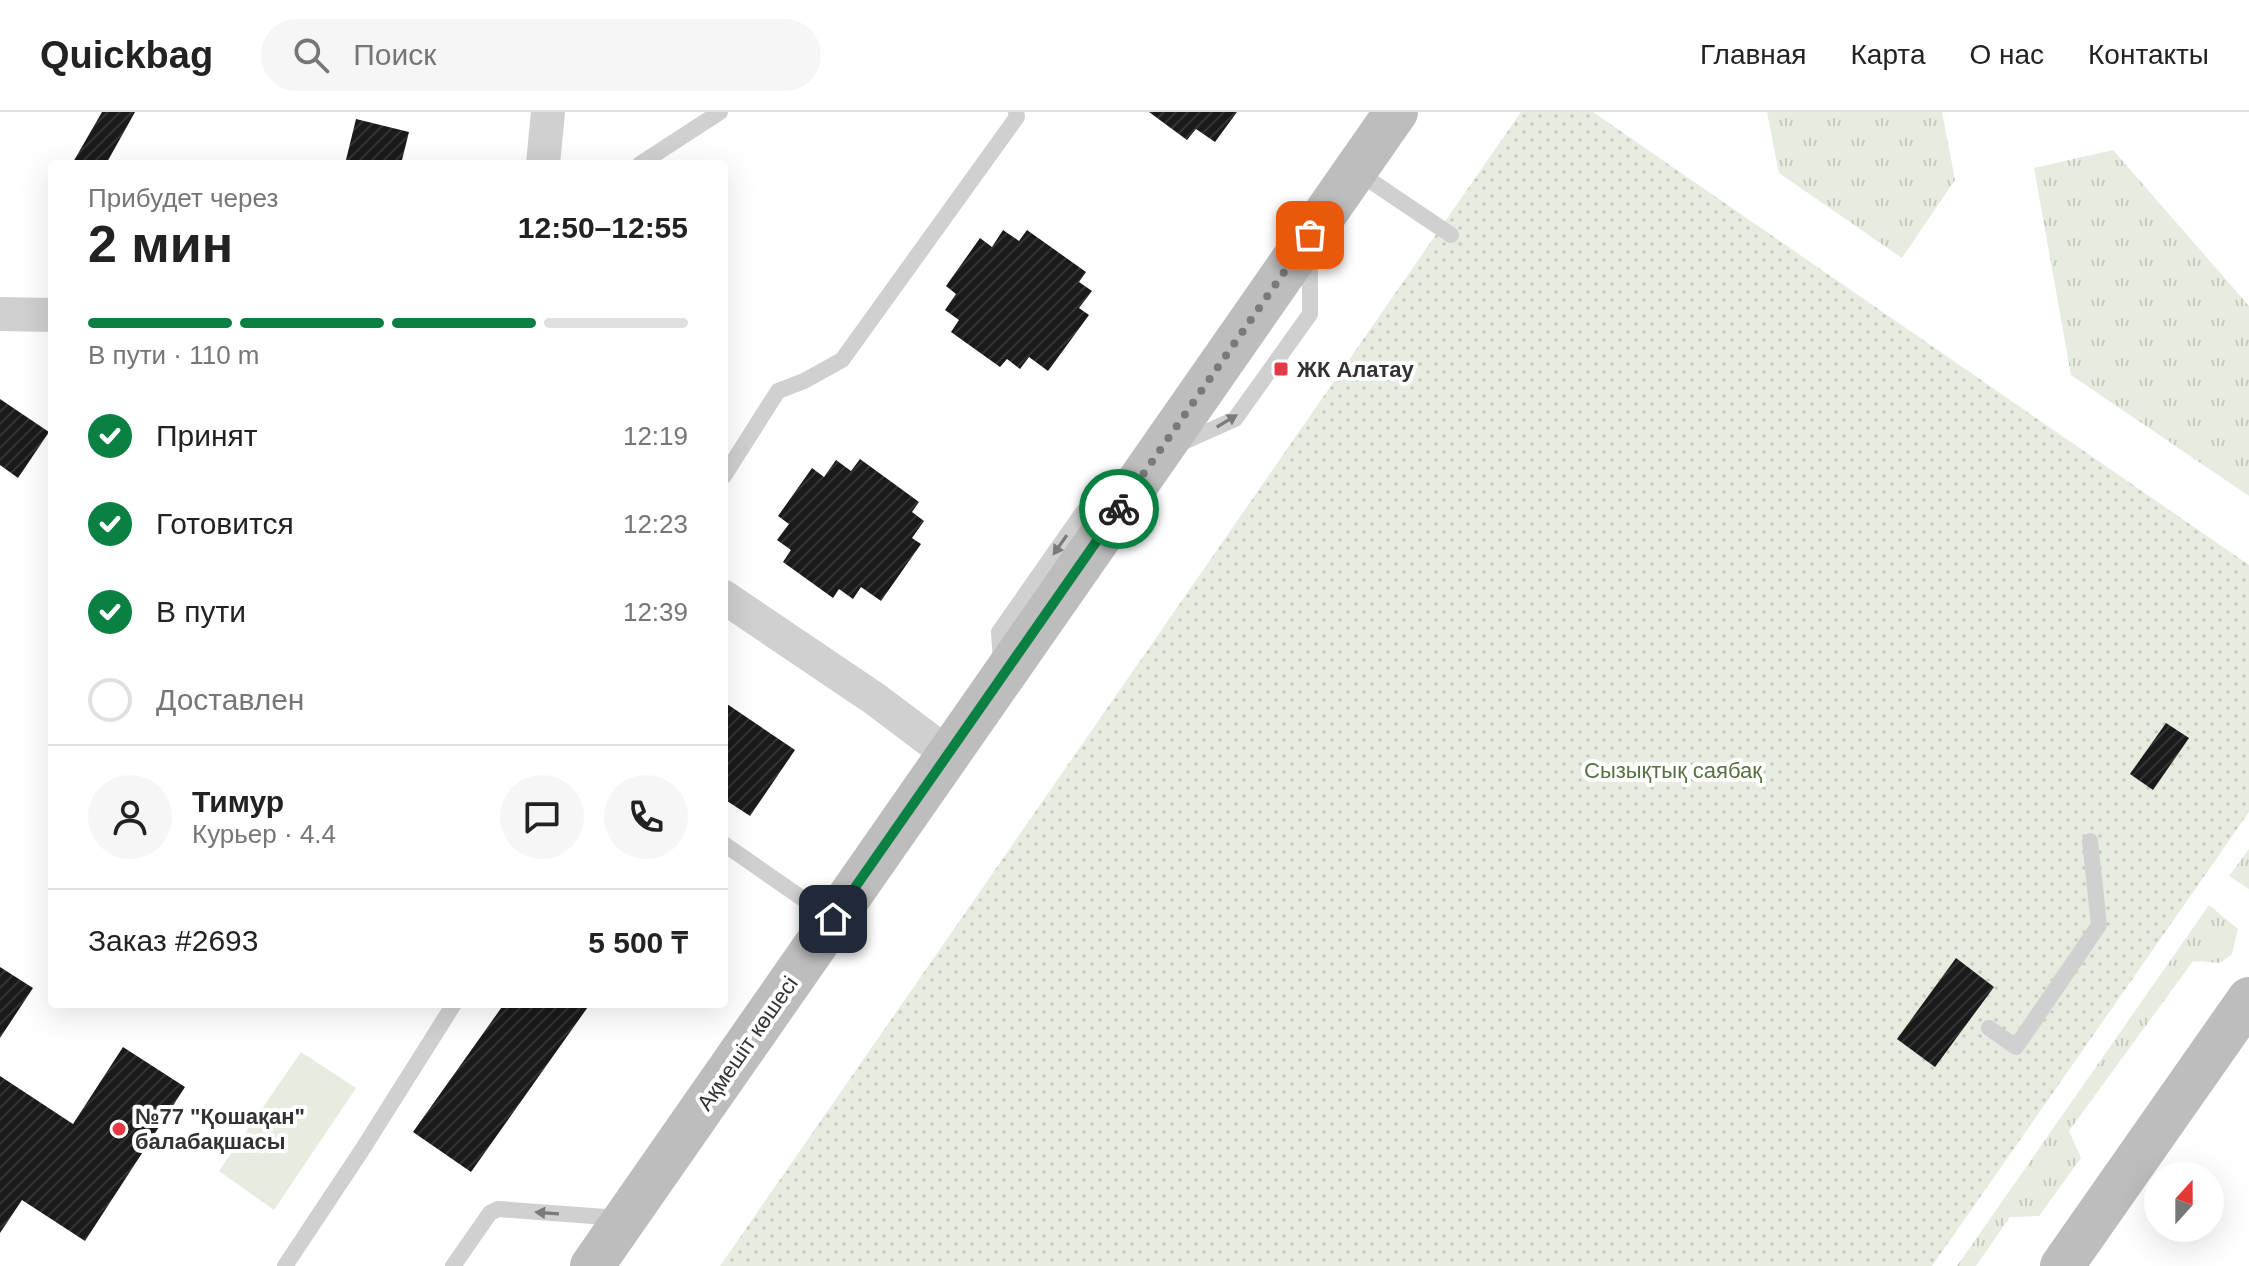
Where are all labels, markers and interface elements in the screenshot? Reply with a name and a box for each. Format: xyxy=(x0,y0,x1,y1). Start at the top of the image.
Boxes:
search box xyxy=(261,19,821,91)
icon: search xyxy=(289,33,333,77)
text: Quickbag xyxy=(40,34,213,76)
text: Поиск xyxy=(353,38,436,71)
text: Главная xyxy=(1700,39,1807,70)
text: Карта xyxy=(1851,39,1925,70)
text: О нас xyxy=(1969,39,2044,70)
text: Контакты xyxy=(2088,39,2209,70)
text: Прибудет через xyxy=(88,183,278,213)
pin xyxy=(1276,201,1344,269)
text: 12:50–12:55 xyxy=(518,211,688,244)
icon: bag xyxy=(1288,213,1332,257)
text: 2 мин xyxy=(88,215,233,273)
text: В пути · 110 m xyxy=(88,340,260,370)
place label: ЖК Алатау xyxy=(1296,357,1415,382)
marker: ЖК Алатау xyxy=(1272,360,1290,378)
icon: check xyxy=(88,414,132,458)
one-way arrow xyxy=(1216,414,1238,428)
text: Принят xyxy=(156,419,258,452)
text: 12:19 xyxy=(623,421,688,451)
courier xyxy=(1079,469,1159,549)
icon: bike xyxy=(1097,487,1141,531)
icon: check xyxy=(88,502,132,546)
text: Готовится xyxy=(156,507,294,540)
text: 12:23 xyxy=(623,509,688,539)
one-way arrow xyxy=(1053,534,1068,555)
icon: check xyxy=(88,590,132,634)
text: В пути xyxy=(156,595,246,628)
text: 12:39 xyxy=(623,597,688,627)
text: Доставлен xyxy=(156,683,304,716)
park label: Сызықтық саябақ xyxy=(1584,758,1762,783)
button: person xyxy=(88,775,172,859)
button: chat xyxy=(500,775,584,859)
button: phone xyxy=(604,775,688,859)
text: Тимур xyxy=(192,785,284,818)
text: Курьер · 4.4 xyxy=(192,819,336,849)
pin xyxy=(799,885,867,953)
icon: home xyxy=(811,897,855,941)
text: Заказ #2693 xyxy=(88,924,258,957)
text: 5 500 ₸ xyxy=(588,926,688,959)
street label: Ақмешіт көшесі xyxy=(692,971,803,1115)
place label: №77 "Қошақан" балабақшасы xyxy=(135,1104,305,1154)
marker: №77 "Қошақан" балабақшасы xyxy=(110,1120,128,1138)
north arrow xyxy=(2144,1162,2224,1242)
map controls xyxy=(2144,1162,2224,1242)
one-way arrow xyxy=(534,1206,559,1219)

